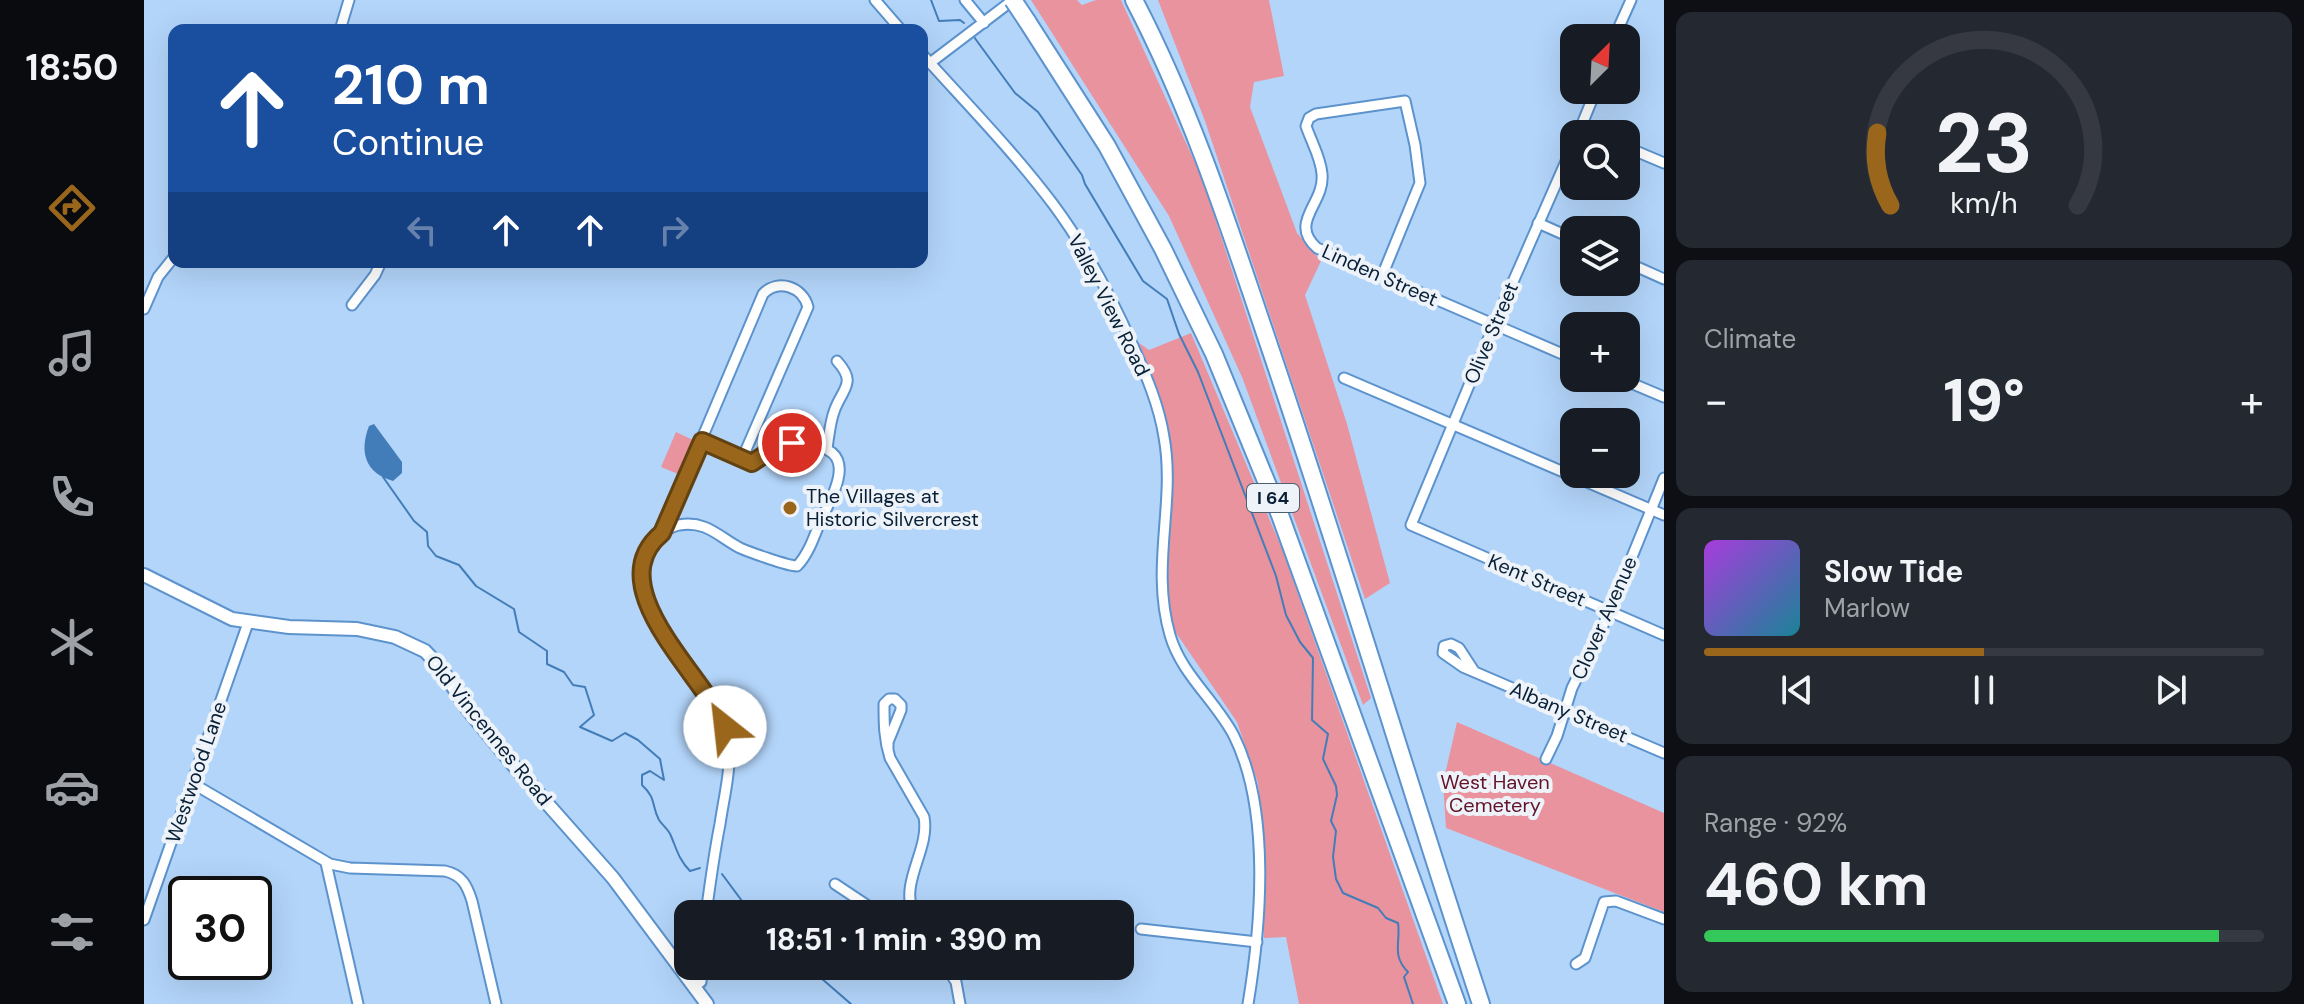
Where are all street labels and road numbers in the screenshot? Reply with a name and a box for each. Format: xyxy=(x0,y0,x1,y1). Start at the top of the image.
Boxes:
street label: Valley View Road xyxy=(1062,230,1156,380)
street label: Linden Street xyxy=(1318,238,1442,312)
street label: Olive Street xyxy=(1458,278,1524,388)
road number: I 64 xyxy=(1247,484,1299,512)
street label: Kent Street xyxy=(1484,548,1590,612)
street label: Clover Avenue xyxy=(1565,552,1643,684)
street label: Old Vincennes Road xyxy=(420,649,558,811)
street label: Albany Street xyxy=(1506,676,1632,749)
street label: Westwood Lane xyxy=(160,698,232,846)

